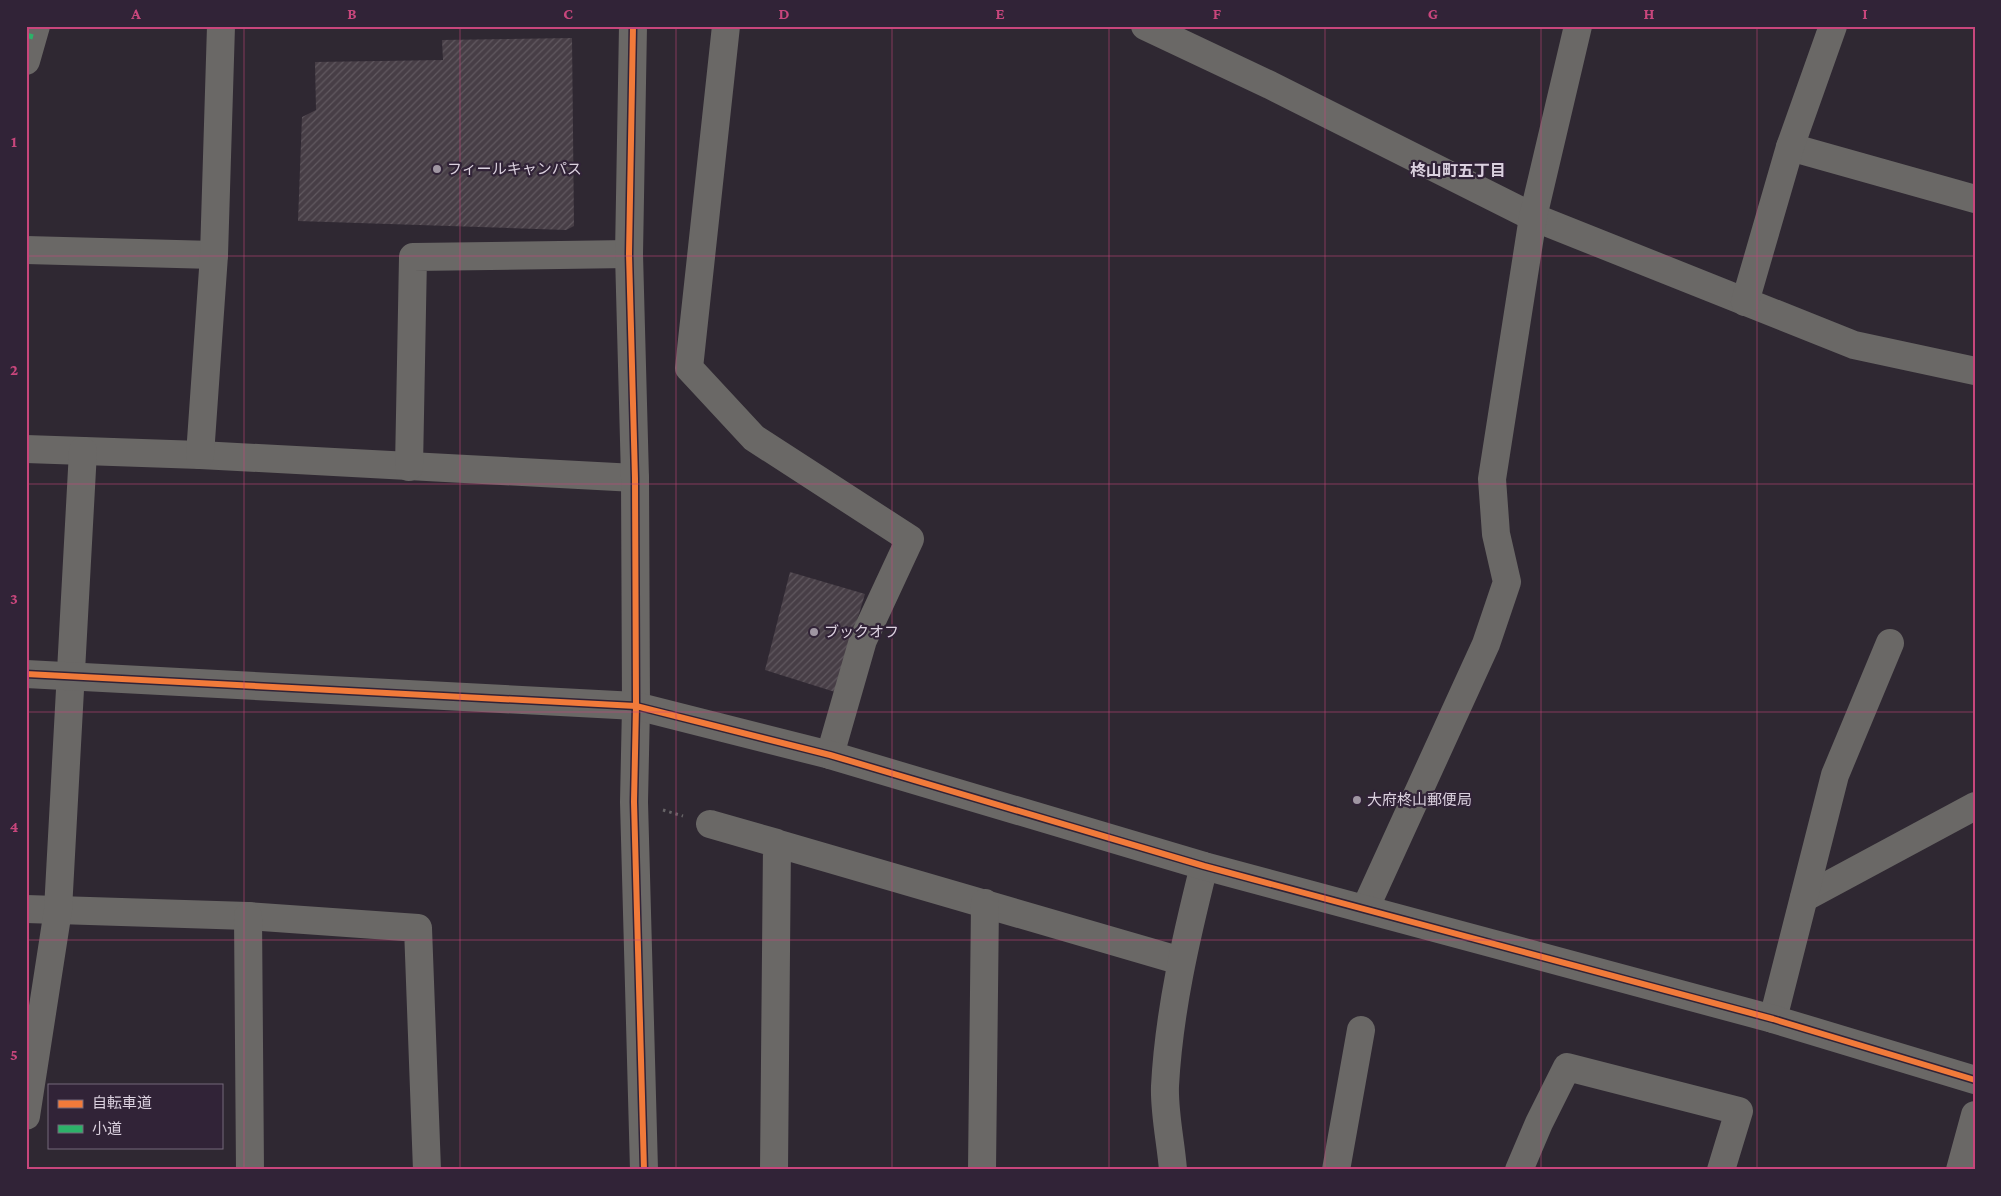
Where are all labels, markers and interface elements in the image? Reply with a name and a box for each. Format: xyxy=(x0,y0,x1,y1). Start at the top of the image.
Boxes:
text: A xyxy=(130,5,141,22)
text: B xyxy=(347,5,357,22)
text: C xyxy=(563,5,573,22)
text: D xyxy=(778,5,790,22)
text: E xyxy=(995,5,1005,22)
text: F xyxy=(1213,5,1222,22)
text: G xyxy=(1428,5,1438,22)
text: H xyxy=(1644,5,1655,22)
text: I xyxy=(1862,5,1868,22)
text: 1 xyxy=(11,133,17,150)
place label: フィールキャンパス xyxy=(447,161,582,177)
district label: 柊山町五丁目 xyxy=(1410,162,1506,179)
marker: フィールキャンパス xyxy=(431,163,443,175)
text: 2 xyxy=(10,361,18,378)
text: 3 xyxy=(10,590,18,607)
place label: ブックオフ xyxy=(824,624,899,640)
marker: ブックオフ xyxy=(808,626,820,638)
place label: 大府柊山郵便局 xyxy=(1367,792,1472,808)
marker: 大府柊山郵便局 xyxy=(1351,794,1363,806)
text: 4 xyxy=(10,818,19,835)
text: 5 xyxy=(10,1046,18,1063)
legend xyxy=(48,1084,222,1148)
text: 自転車道 xyxy=(92,1095,152,1111)
text: 小道 xyxy=(92,1121,122,1137)

